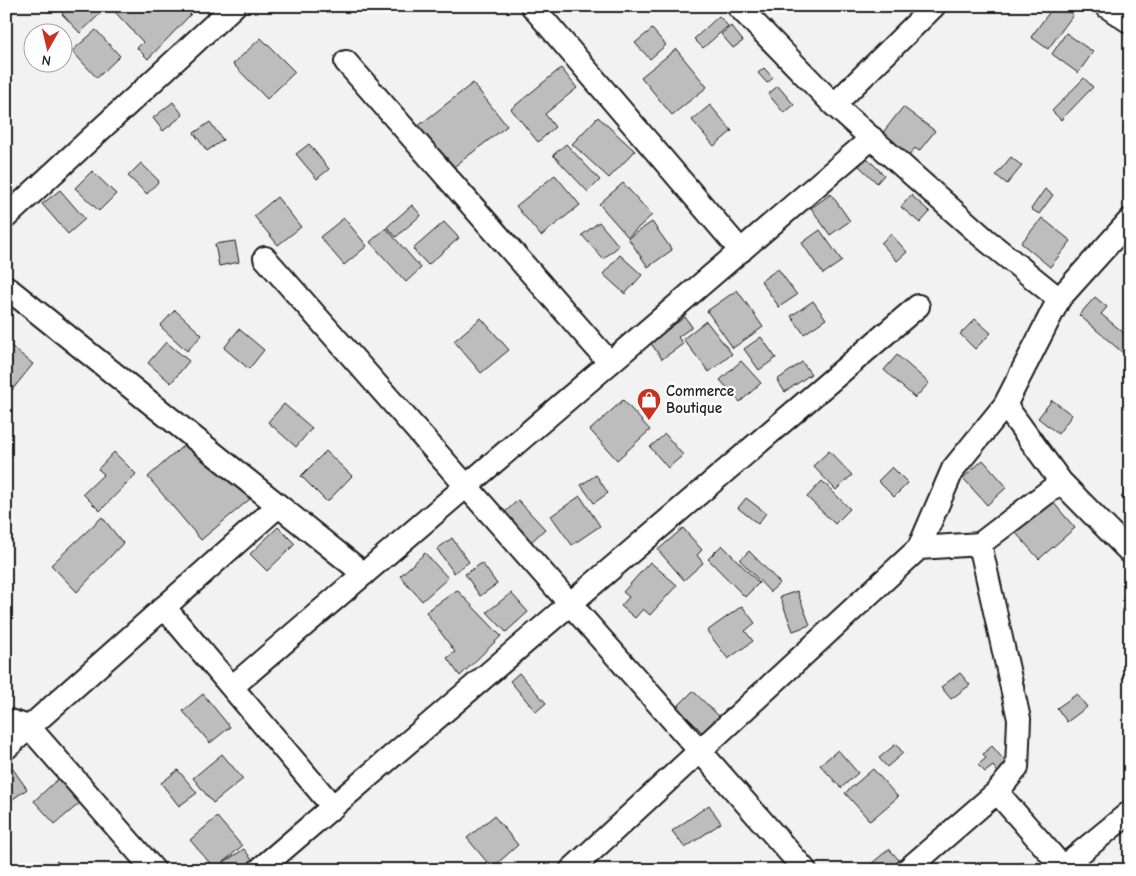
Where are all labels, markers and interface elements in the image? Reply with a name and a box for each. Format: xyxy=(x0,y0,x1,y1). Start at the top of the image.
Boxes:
north arrow xyxy=(22,22,72,72)
text: N xyxy=(41,51,52,69)
place label: Commerce Boutique xyxy=(666,382,734,417)
shop icon: Commerce Boutique xyxy=(636,387,662,421)

